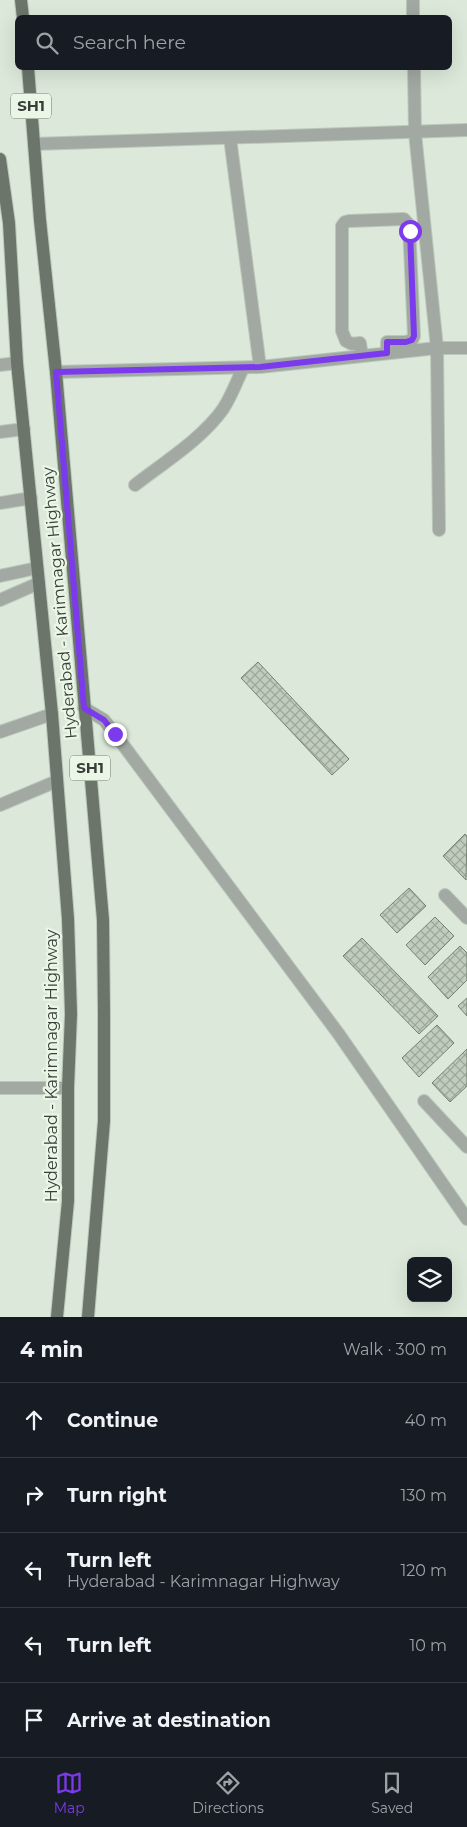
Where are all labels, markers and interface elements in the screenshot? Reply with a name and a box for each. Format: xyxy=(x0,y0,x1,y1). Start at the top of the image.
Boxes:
search box xyxy=(15,15,452,70)
icon: search xyxy=(33,29,61,57)
text: Search here xyxy=(73,31,186,54)
road number: SH1 xyxy=(11,94,51,118)
route start xyxy=(399,220,422,243)
street label: Hyderabad - Karimnagar Highway xyxy=(38,466,81,740)
route end xyxy=(104,723,127,746)
road number: SH1 xyxy=(70,756,110,780)
street label: Hyderabad - Karimnagar Highway xyxy=(42,929,61,1202)
map controls xyxy=(407,1257,452,1302)
button: layers xyxy=(407,1257,452,1302)
text: 4 min xyxy=(20,1337,83,1362)
text: Walk · 300 m xyxy=(343,1340,447,1359)
icon: ahead xyxy=(20,1406,48,1434)
text: Continue xyxy=(67,1409,158,1432)
text: 40 m xyxy=(405,1411,447,1430)
icon: right xyxy=(20,1481,48,1509)
text: Turn right xyxy=(67,1484,167,1507)
text: 130 m xyxy=(400,1486,447,1505)
text: Turn left xyxy=(67,1549,152,1572)
icon: left xyxy=(20,1556,48,1584)
text: 120 m xyxy=(400,1561,447,1580)
text: Hyderabad - Karimnagar Highway xyxy=(67,1572,340,1591)
icon: left xyxy=(20,1631,48,1659)
text: Turn left xyxy=(67,1634,152,1657)
text: 10 m xyxy=(409,1636,447,1655)
icon: arrive xyxy=(20,1706,48,1734)
text: Arrive at destination xyxy=(67,1709,271,1732)
tab: Map xyxy=(54,1769,85,1817)
tab: Directions xyxy=(192,1769,264,1817)
tab: Saved xyxy=(371,1769,413,1817)

